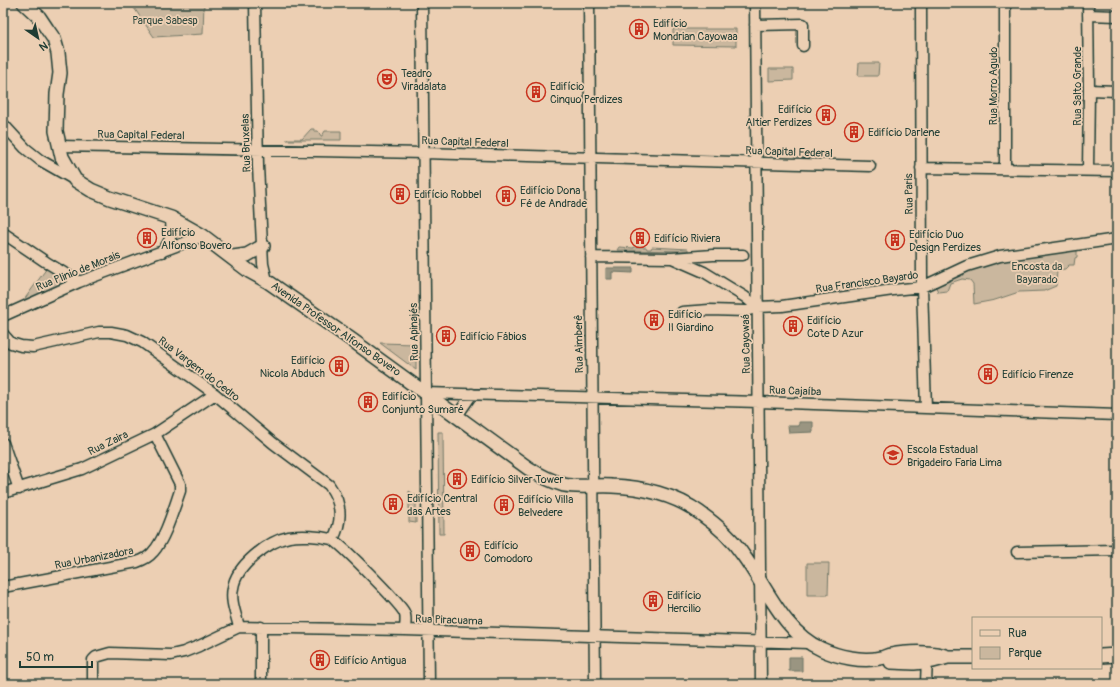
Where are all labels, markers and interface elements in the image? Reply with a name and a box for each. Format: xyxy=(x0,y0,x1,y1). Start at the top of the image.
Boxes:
park label: Parque Sabesp xyxy=(132,14,198,27)
place label: Edifício Mondrian Cayowaa xyxy=(653,17,738,43)
north arrow xyxy=(18,18,58,58)
building icon: Edifício Mondrian Cayowaa xyxy=(628,18,650,40)
text: N xyxy=(36,38,50,54)
street label: Rua Salto Grande xyxy=(1071,46,1084,126)
street label: Rua Morro Agudo xyxy=(987,47,1000,125)
place label: Teadro Viradalata xyxy=(401,67,446,93)
theatre icon: Teadro Viradalata xyxy=(376,68,398,90)
place label: Edifício Cinquo Perdizes xyxy=(550,80,623,106)
building icon: Edifício Cinquo Perdizes xyxy=(525,81,547,103)
place label: Edifício Altier Perdizes xyxy=(745,103,812,129)
building icon: Edifício Altier Perdizes xyxy=(815,104,837,126)
street label: Rua Bruxelas xyxy=(238,113,254,173)
building icon: Edifício Darlene xyxy=(843,121,865,143)
place label: Edifício Darlene xyxy=(868,126,940,139)
street label: Rua Capital Federal xyxy=(97,128,185,142)
street label: Rua Capital Federal xyxy=(421,134,509,150)
street label: Rua Capital Federal xyxy=(745,144,833,160)
street label: Rua Paris xyxy=(902,173,916,215)
building icon: Edifício Robbel xyxy=(389,183,411,205)
place label: Edifício Dona Fé de Andrade xyxy=(520,184,587,210)
building icon: Edifício Dona Fé de Andrade xyxy=(495,185,517,207)
place label: Edifício Robbel xyxy=(414,188,482,201)
place label: Edifício Alfonso Bovero xyxy=(161,226,232,252)
building icon: Edifício Alfonso Bovero xyxy=(136,227,158,249)
building icon: Edifício Riviera xyxy=(629,227,651,249)
place label: Edifício Duo Design Perdizes xyxy=(909,228,981,254)
building icon: Edifício Duo Design Perdizes xyxy=(884,229,906,251)
place label: Edifício Riviera xyxy=(654,232,720,245)
street label: Rua Plinio de Morais xyxy=(34,248,122,294)
park label: Encosta da Bayarado xyxy=(1012,260,1062,286)
street label: Rua Francisco Bayardo xyxy=(815,268,919,296)
street label: Avenida Professor Alfonso Bovero xyxy=(269,279,403,379)
street label: Rua Apinajés xyxy=(407,303,421,361)
place label: Edifício Il Giardino xyxy=(668,308,714,334)
building icon: Edifício Il Giardino xyxy=(643,309,665,331)
street label: Rua Aimberê xyxy=(572,314,586,373)
street label: Rua Cayowaá xyxy=(739,314,753,374)
place label: Edifício Cote D Azur xyxy=(807,314,864,340)
building icon: Edifício Cote D Azur xyxy=(782,315,804,337)
building icon: Edifício Fábios xyxy=(435,325,457,347)
place label: Edifício Fábios xyxy=(460,330,526,343)
street label: Rua Vargem do Cedro xyxy=(156,334,242,404)
place label: Edifício Nicola Abduch xyxy=(260,354,325,380)
building icon: Edifício Nicola Abduch xyxy=(328,355,350,377)
building icon: Edifício Firenze xyxy=(977,363,999,385)
place label: Edifício Firenze xyxy=(1002,368,1074,381)
street label: Rua Cajaíba xyxy=(769,384,821,398)
place label: Edifício Conjunto Sumaré xyxy=(382,390,464,416)
building icon: Edifício Conjunto Sumaré xyxy=(357,391,379,413)
street label: Rua Zaira xyxy=(86,428,130,458)
place label: Escola Estadual Brigadeiro Faria Lima xyxy=(907,443,1002,469)
school or university icon: Escola Estadual Brigadeiro Faria Lima xyxy=(882,444,904,466)
building icon: Edifício Silver Tower xyxy=(446,468,468,490)
place label: Edifício Silver Tower xyxy=(471,473,563,486)
place label: Edifício Central das Artes xyxy=(407,492,478,518)
building icon: Edifício Central das Artes xyxy=(382,493,404,515)
place label: Edifício Villa Belvedere xyxy=(518,493,573,519)
building icon: Edifício Villa Belvedere xyxy=(493,494,515,516)
place label: Edifício Comodoro xyxy=(484,539,533,565)
building icon: Edifício Comodoro xyxy=(459,540,481,562)
street label: Rua Urbanizadora xyxy=(54,544,134,572)
place label: Edifício Hercilio xyxy=(667,589,701,615)
building icon: Edifício Hercilio xyxy=(642,590,664,612)
street label: Rua Piracuama xyxy=(415,612,483,628)
legend xyxy=(972,617,1102,669)
text: Rua xyxy=(1008,626,1027,641)
scale bar xyxy=(20,643,92,669)
text: Parque xyxy=(1008,646,1042,661)
building icon: Edifício Antigua xyxy=(309,649,331,671)
text: 50 m xyxy=(26,650,54,665)
place label: Edifício Antigua xyxy=(334,654,406,667)

